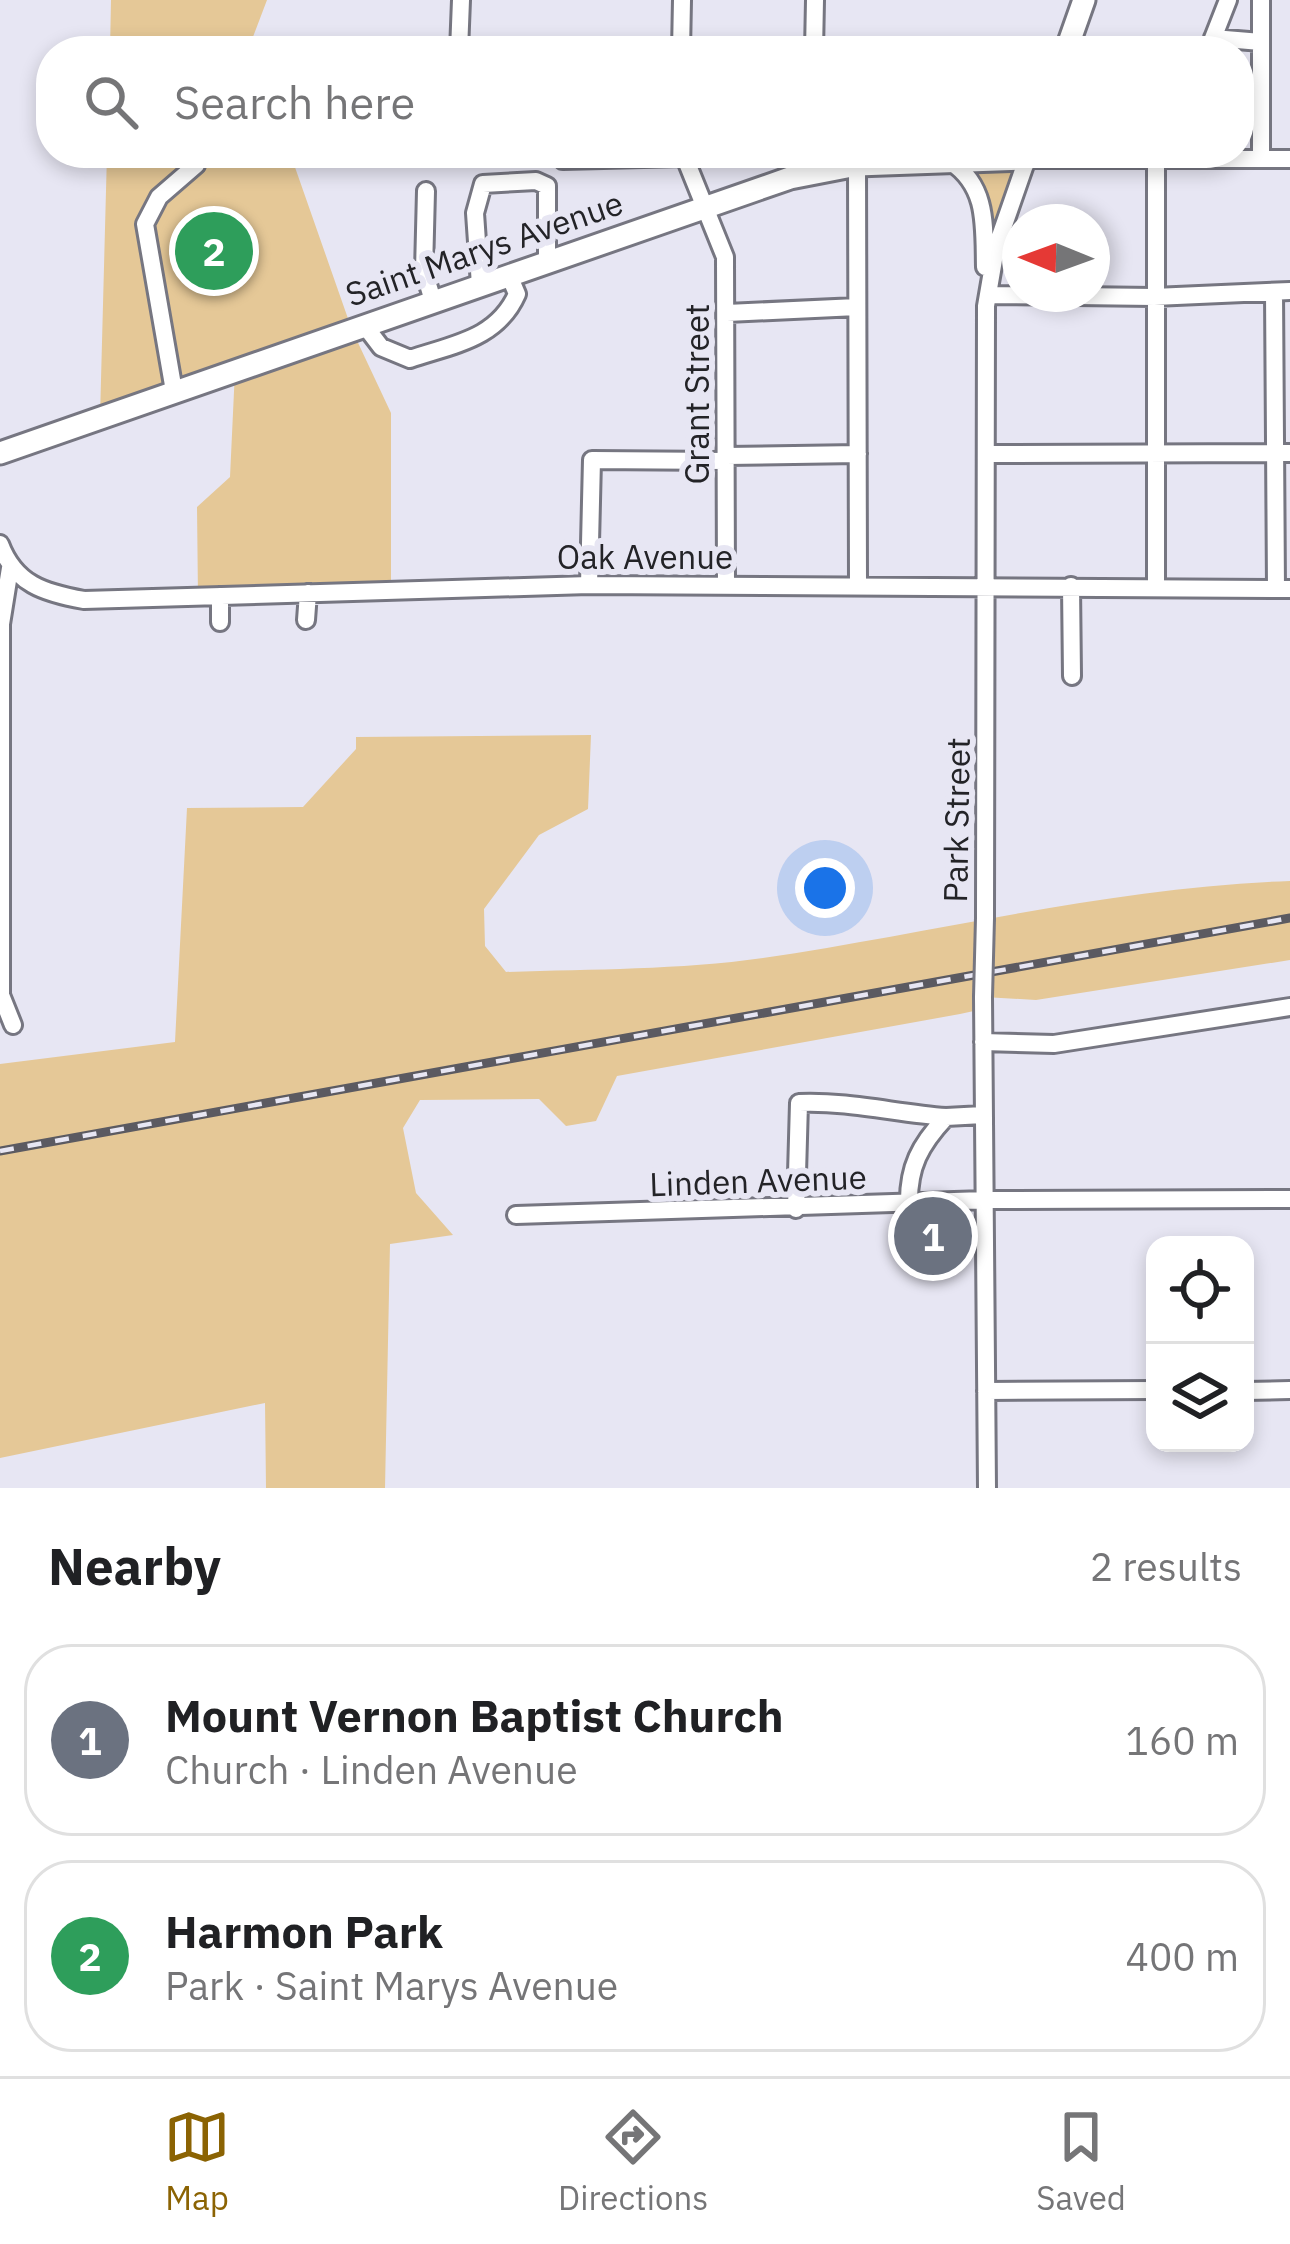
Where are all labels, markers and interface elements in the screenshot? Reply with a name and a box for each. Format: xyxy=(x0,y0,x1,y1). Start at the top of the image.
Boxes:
search box xyxy=(36,36,1254,168)
icon: search xyxy=(78,69,144,135)
text: Search here xyxy=(174,73,415,131)
street label: Saint Marys Avenue xyxy=(340,180,628,316)
north arrow xyxy=(1002,204,1110,312)
pin: 2 xyxy=(175,206,253,296)
street label: Grant Street xyxy=(675,303,718,485)
street label: Oak Avenue xyxy=(557,535,733,578)
street label: Park Street xyxy=(933,737,979,903)
your location xyxy=(795,858,855,918)
street label: Linden Avenue xyxy=(649,1155,867,1205)
pin: 1 xyxy=(894,1191,972,1281)
map controls xyxy=(1146,1236,1254,1452)
button: locate xyxy=(1146,1236,1254,1344)
button: layers xyxy=(1146,1344,1254,1452)
text: Nearby xyxy=(48,1533,221,1599)
text: 2 results xyxy=(1090,1541,1242,1592)
text: Mount Vernon Baptist Church xyxy=(165,1686,783,1744)
text: 1 xyxy=(78,1715,102,1766)
text: 160 m xyxy=(1126,1715,1239,1766)
text: Church · Linden Avenue xyxy=(165,1744,578,1795)
text: Harmon Park xyxy=(165,1902,443,1960)
text: 2 xyxy=(78,1931,102,1982)
text: 400 m xyxy=(1126,1931,1239,1982)
text: Park · Saint Marys Avenue xyxy=(165,1960,618,2011)
tab: Map xyxy=(164,2104,230,2219)
tab: Directions xyxy=(558,2104,708,2219)
tab: Saved xyxy=(1036,2104,1126,2219)

